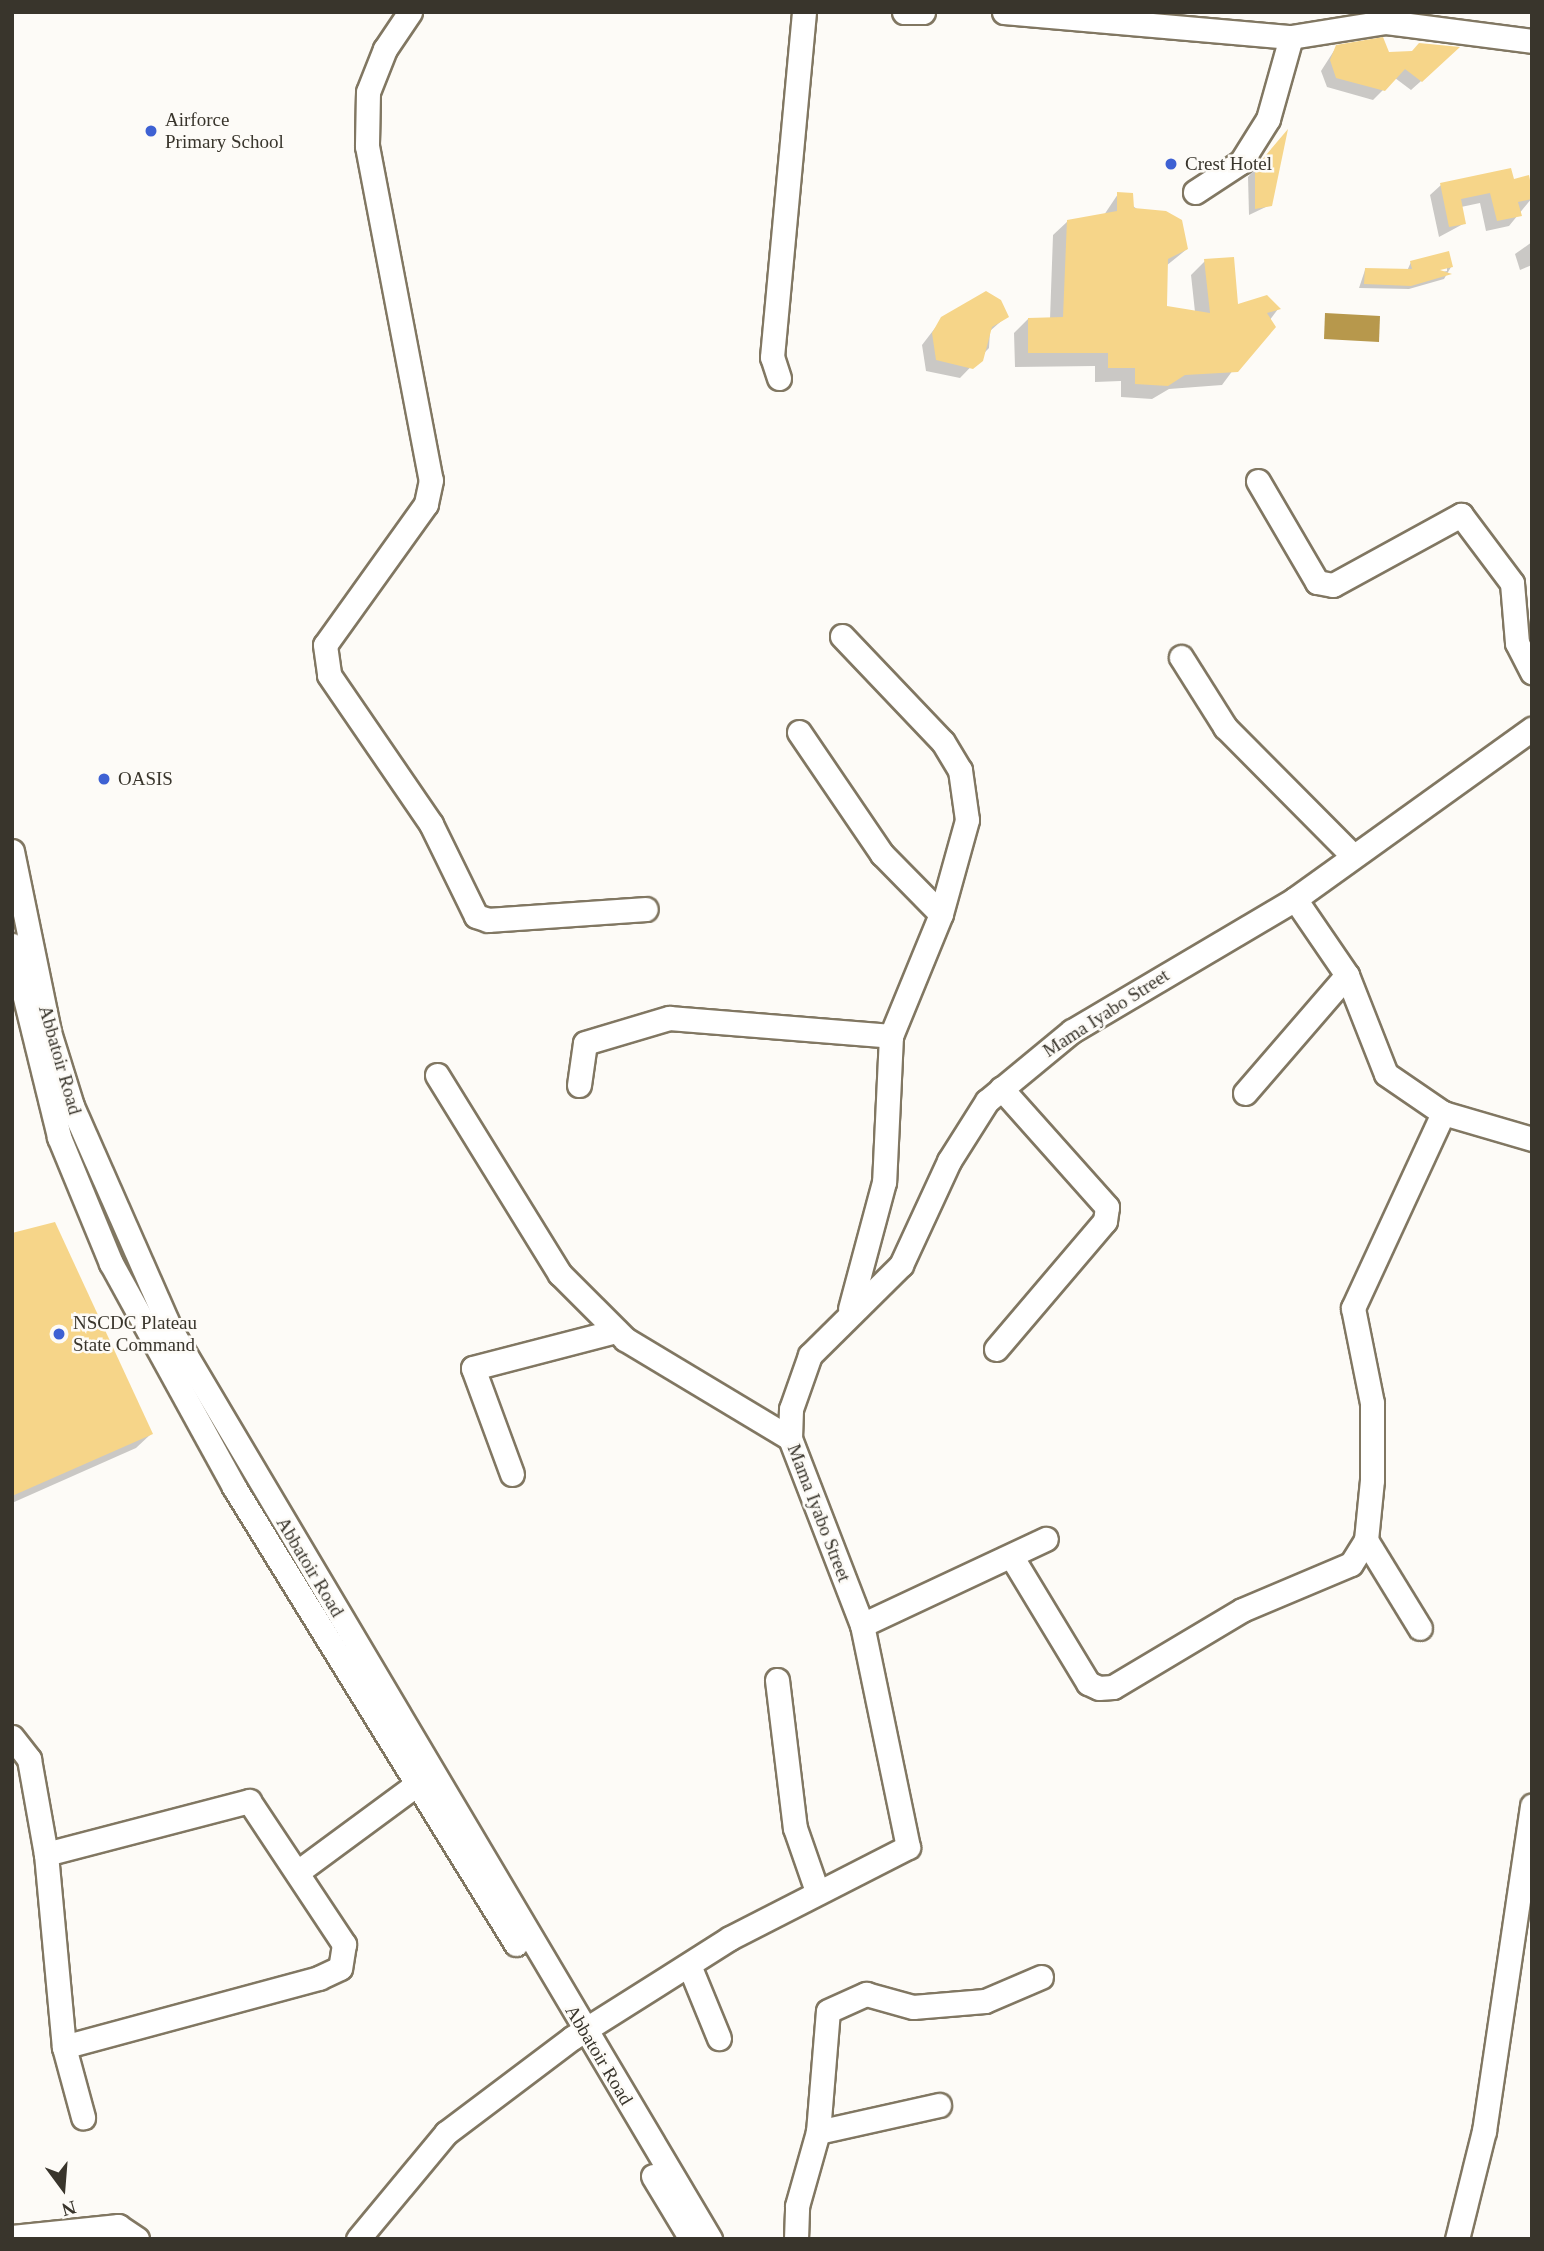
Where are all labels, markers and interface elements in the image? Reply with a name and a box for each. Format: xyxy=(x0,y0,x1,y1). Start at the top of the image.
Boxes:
place label: Airforce Primary School xyxy=(165,109,284,153)
marker: Airforce Primary School xyxy=(143,123,159,139)
place label: Crest Hotel xyxy=(1185,153,1272,175)
marker: Crest Hotel xyxy=(1163,156,1179,172)
place label: OASIS xyxy=(118,768,173,790)
marker: OASIS xyxy=(96,771,112,787)
street label: Mama Iyabo Street xyxy=(1039,964,1173,1062)
street label: Abbatoir Road xyxy=(34,1003,86,1117)
place label: NSCDC Plateau State Command xyxy=(73,1312,197,1356)
marker: NSCDC Plateau State Command xyxy=(51,1326,67,1342)
street label: Mama Iyabo Street xyxy=(782,1441,856,1585)
street label: Abbatoir Road xyxy=(271,1513,349,1621)
street label: Abbatoir Road xyxy=(560,2001,638,2109)
north arrow xyxy=(28,2153,98,2223)
text: N xyxy=(59,2197,78,2221)

